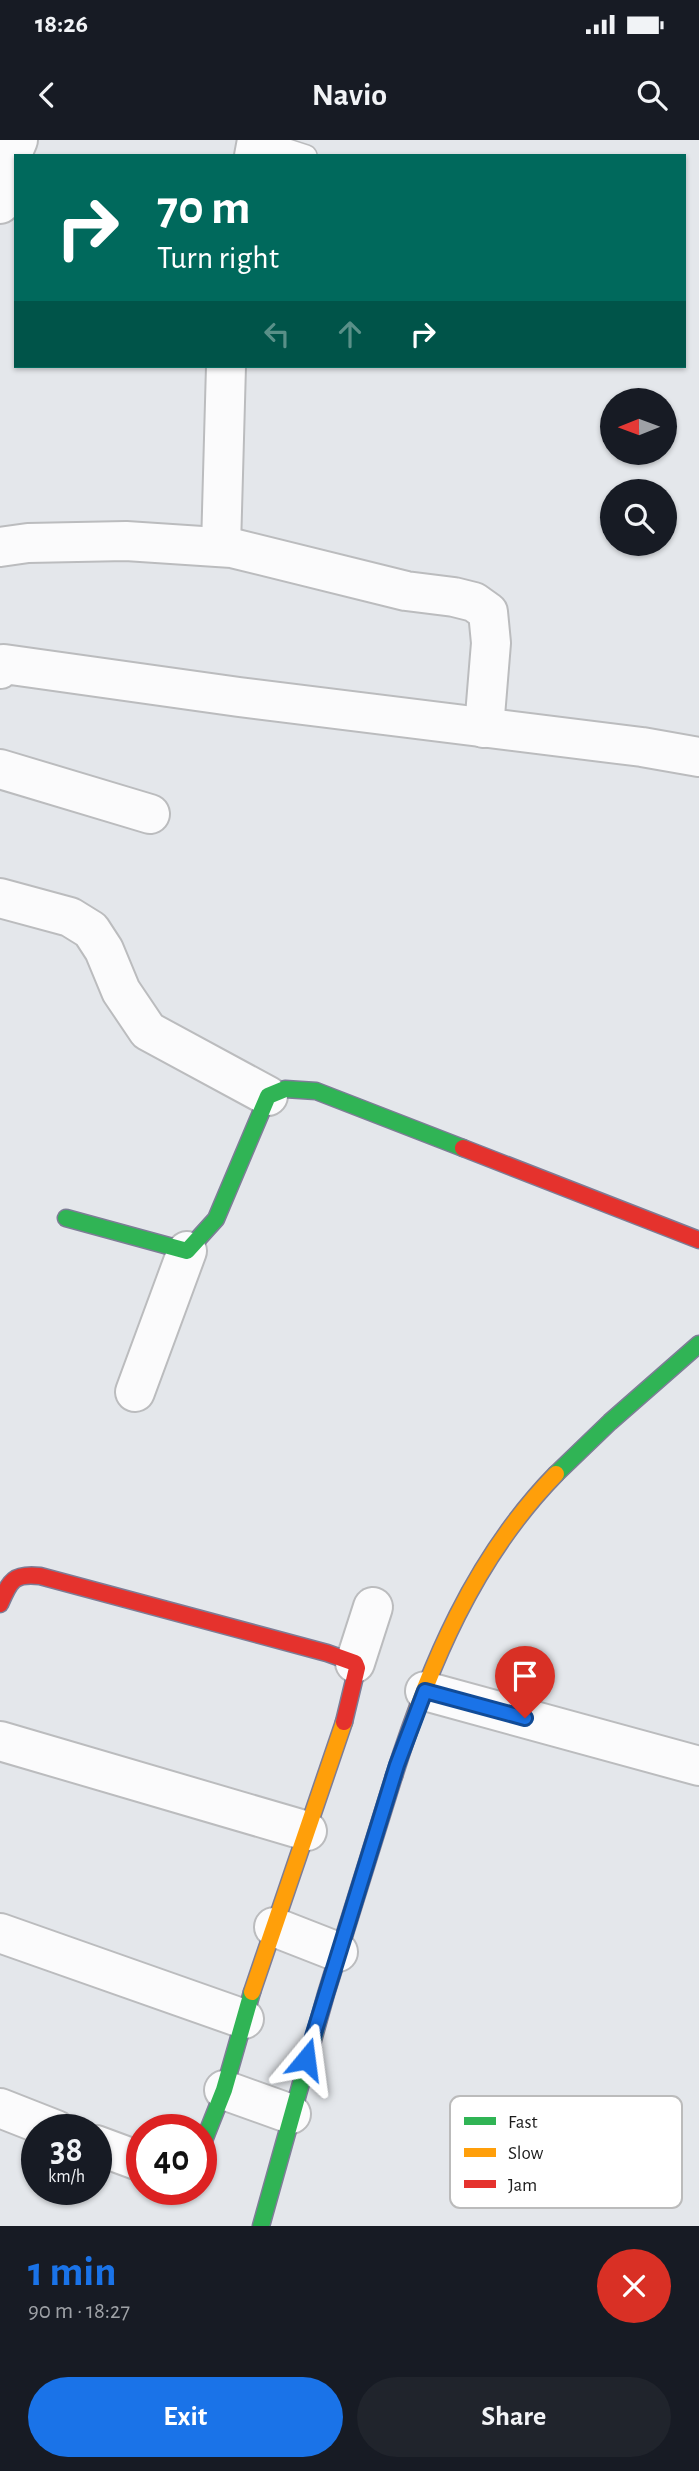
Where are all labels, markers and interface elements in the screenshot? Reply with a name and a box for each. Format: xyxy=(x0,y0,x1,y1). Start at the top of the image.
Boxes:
text: 18:26 xyxy=(35,11,88,37)
icon: back xyxy=(28,76,66,114)
icon: search xyxy=(633,76,671,114)
text: Navio xyxy=(312,79,387,111)
icon: right xyxy=(42,182,133,273)
text: 70 m xyxy=(157,184,251,233)
text: Turn right xyxy=(157,242,279,274)
icon: left xyxy=(258,315,296,353)
icon: ahead xyxy=(331,315,369,353)
icon: right xyxy=(404,315,442,353)
north arrow xyxy=(600,388,677,466)
map controls xyxy=(600,388,677,556)
button: search xyxy=(600,479,677,556)
pin xyxy=(495,1646,555,1718)
icon: arrive xyxy=(506,1657,544,1695)
position arrow xyxy=(269,2022,343,2096)
legend xyxy=(450,2096,682,2208)
text: Fast xyxy=(508,2113,538,2132)
speed limit sign: 40 xyxy=(126,2114,217,2205)
text: 38 xyxy=(50,2133,83,2168)
text: Slow xyxy=(508,2144,544,2163)
text: km/h xyxy=(48,2168,85,2186)
text: Jam xyxy=(508,2176,537,2195)
button: close xyxy=(597,2249,671,2323)
text: 1 min xyxy=(28,2251,117,2293)
text: 90 m · 18:27 xyxy=(28,2300,130,2323)
button: Exit xyxy=(28,2377,343,2457)
button: Share xyxy=(357,2377,671,2457)

